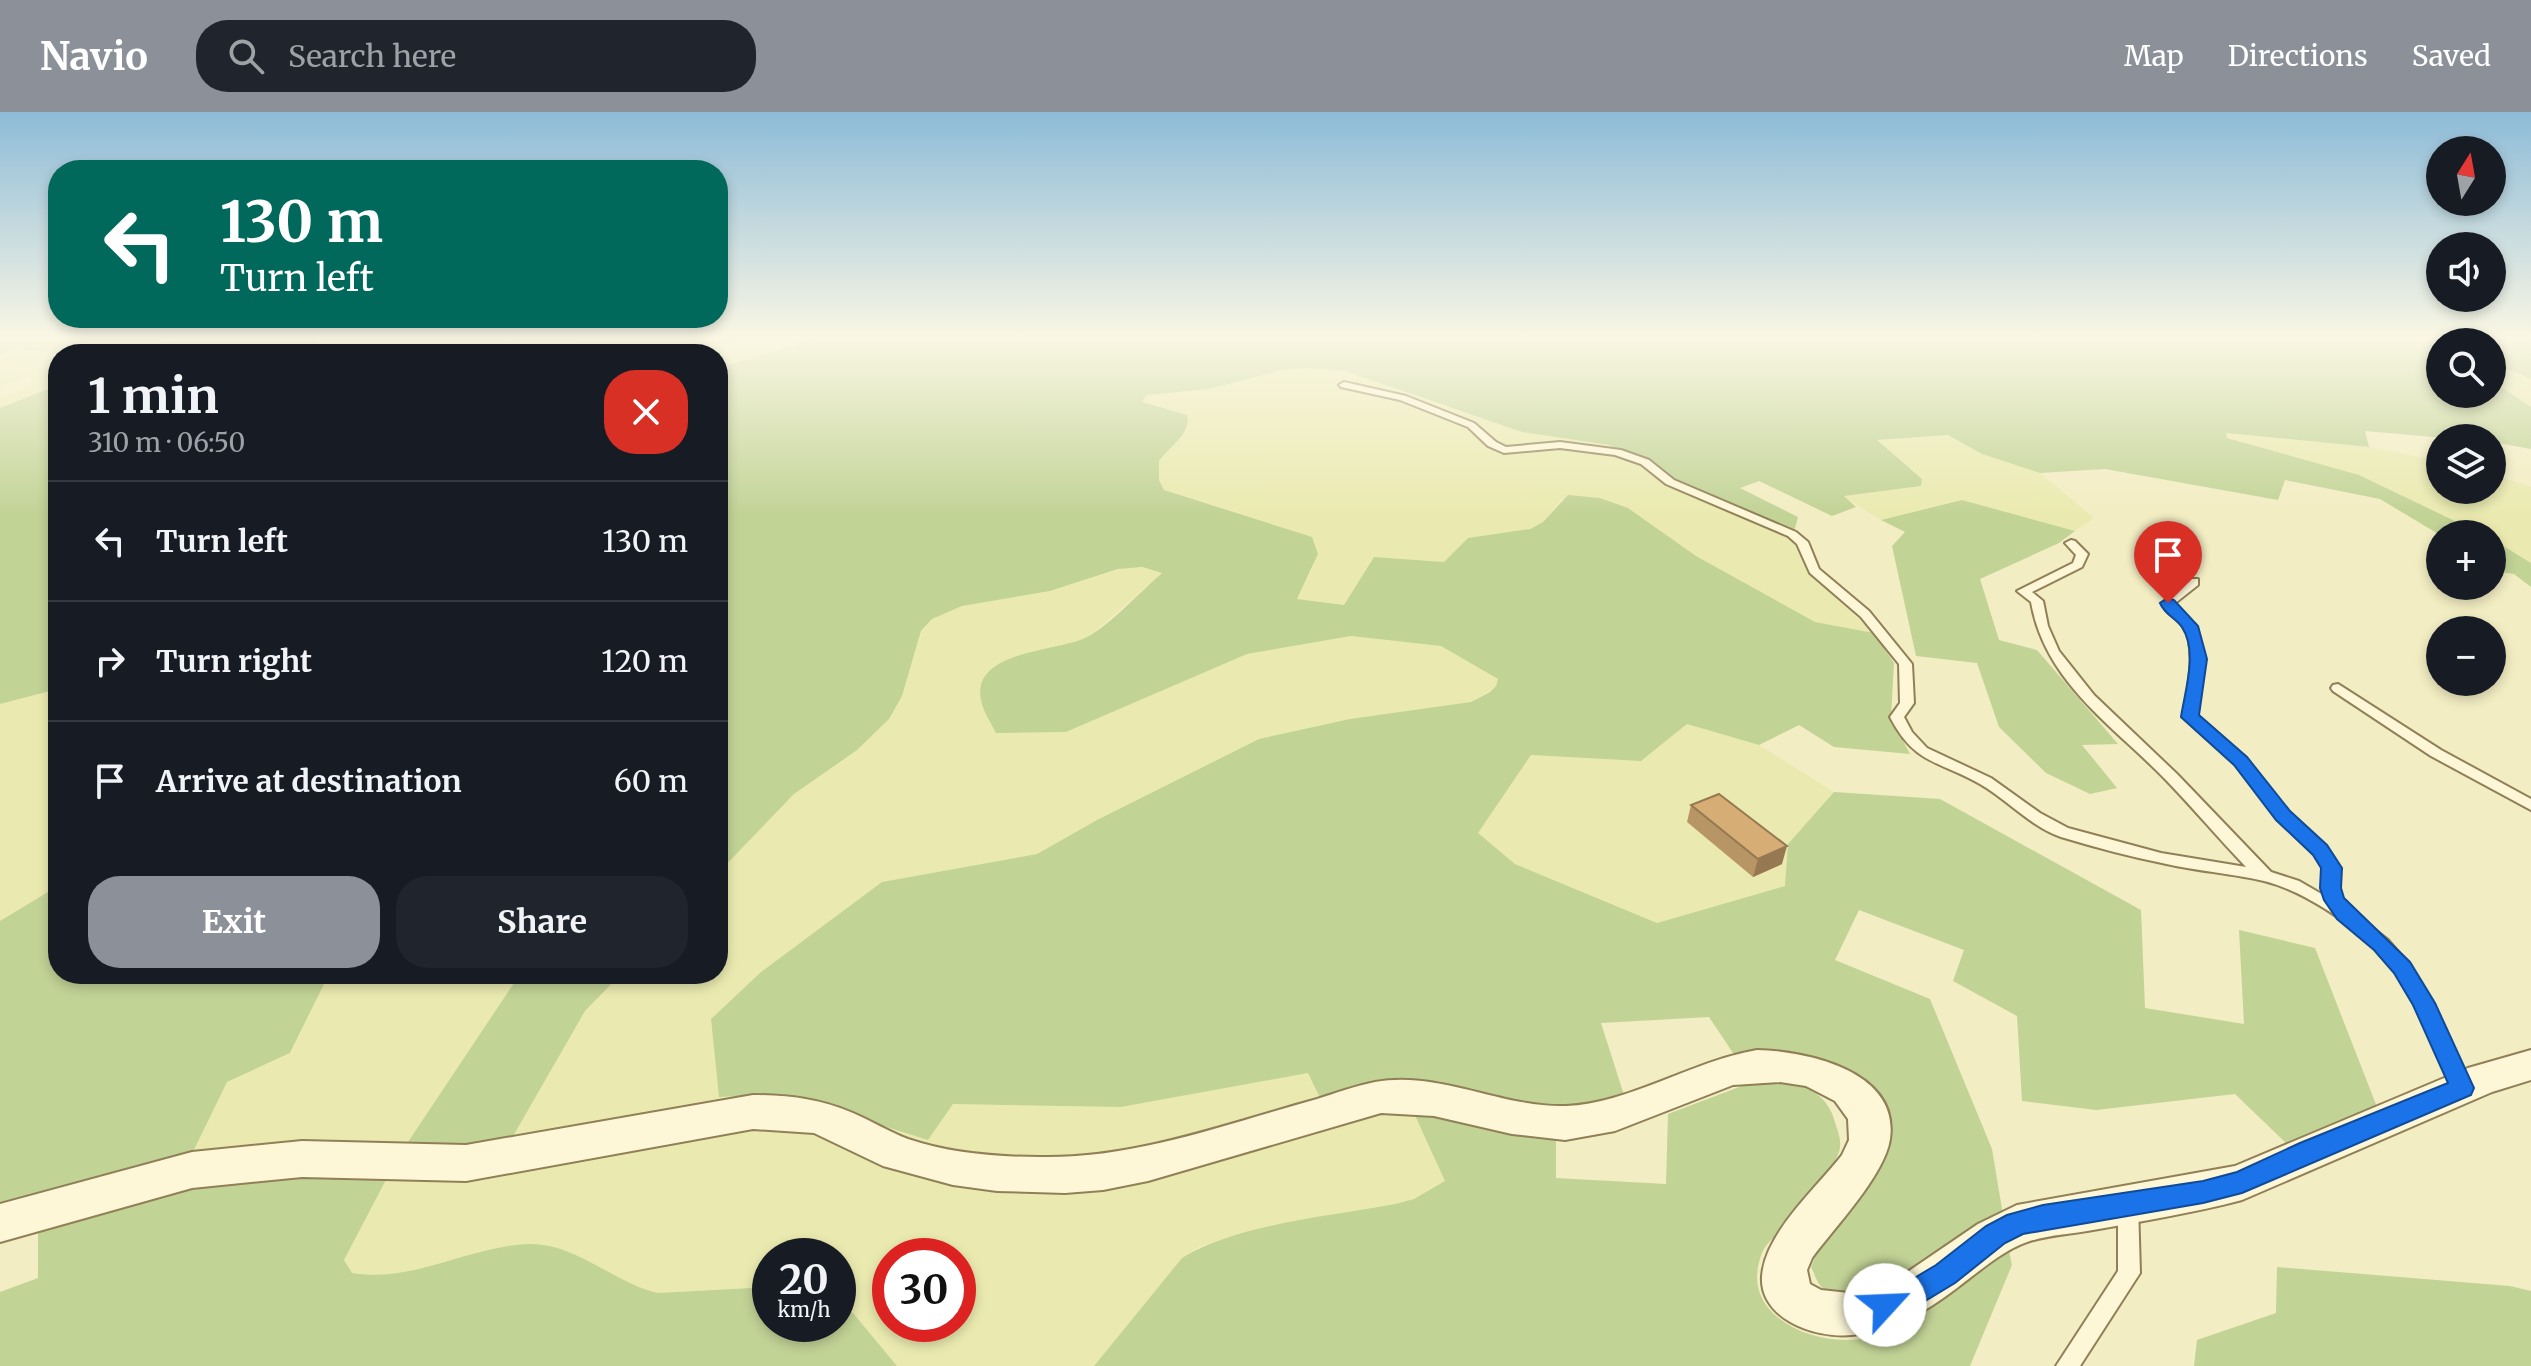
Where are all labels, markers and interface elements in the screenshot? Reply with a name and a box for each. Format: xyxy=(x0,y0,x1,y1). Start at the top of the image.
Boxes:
search box xyxy=(196,20,756,92)
text: Navio xyxy=(40,33,148,80)
icon: search xyxy=(224,34,268,78)
text: Search here xyxy=(288,37,456,75)
text: Map xyxy=(2124,38,2184,74)
text: Directions xyxy=(2228,38,2368,74)
text: Saved xyxy=(2412,38,2491,74)
north arrow xyxy=(2426,136,2506,216)
map controls xyxy=(2426,136,2506,696)
text: 130 m xyxy=(220,187,383,257)
icon: left xyxy=(88,192,192,296)
button: sound xyxy=(2426,232,2506,312)
text: Turn left xyxy=(220,256,374,301)
button: search xyxy=(2426,328,2506,408)
text: 1 min xyxy=(88,366,219,426)
button: close xyxy=(604,370,688,454)
button: layers xyxy=(2426,424,2506,504)
text: 310 m · 06:50 xyxy=(88,426,245,459)
icon: left xyxy=(88,519,132,563)
button: + xyxy=(2426,520,2506,600)
pin xyxy=(2134,521,2202,603)
text: Turn left xyxy=(156,522,288,560)
text: 130 m xyxy=(602,522,688,560)
icon: arrive xyxy=(2146,533,2190,577)
button: − xyxy=(2426,616,2506,696)
icon: right xyxy=(88,639,132,683)
text: Turn right xyxy=(156,642,312,680)
text: 120 m xyxy=(601,642,688,680)
icon: arrive xyxy=(88,759,132,803)
text: Arrive at destination xyxy=(156,762,462,800)
text: 60 m xyxy=(614,762,688,800)
button: Exit xyxy=(88,876,380,968)
button: Share xyxy=(396,876,688,968)
speed limit sign: 30 xyxy=(872,1238,976,1342)
text: 20 xyxy=(779,1255,829,1305)
position arrow xyxy=(1843,1263,1927,1347)
text: km/h xyxy=(778,1297,830,1322)

